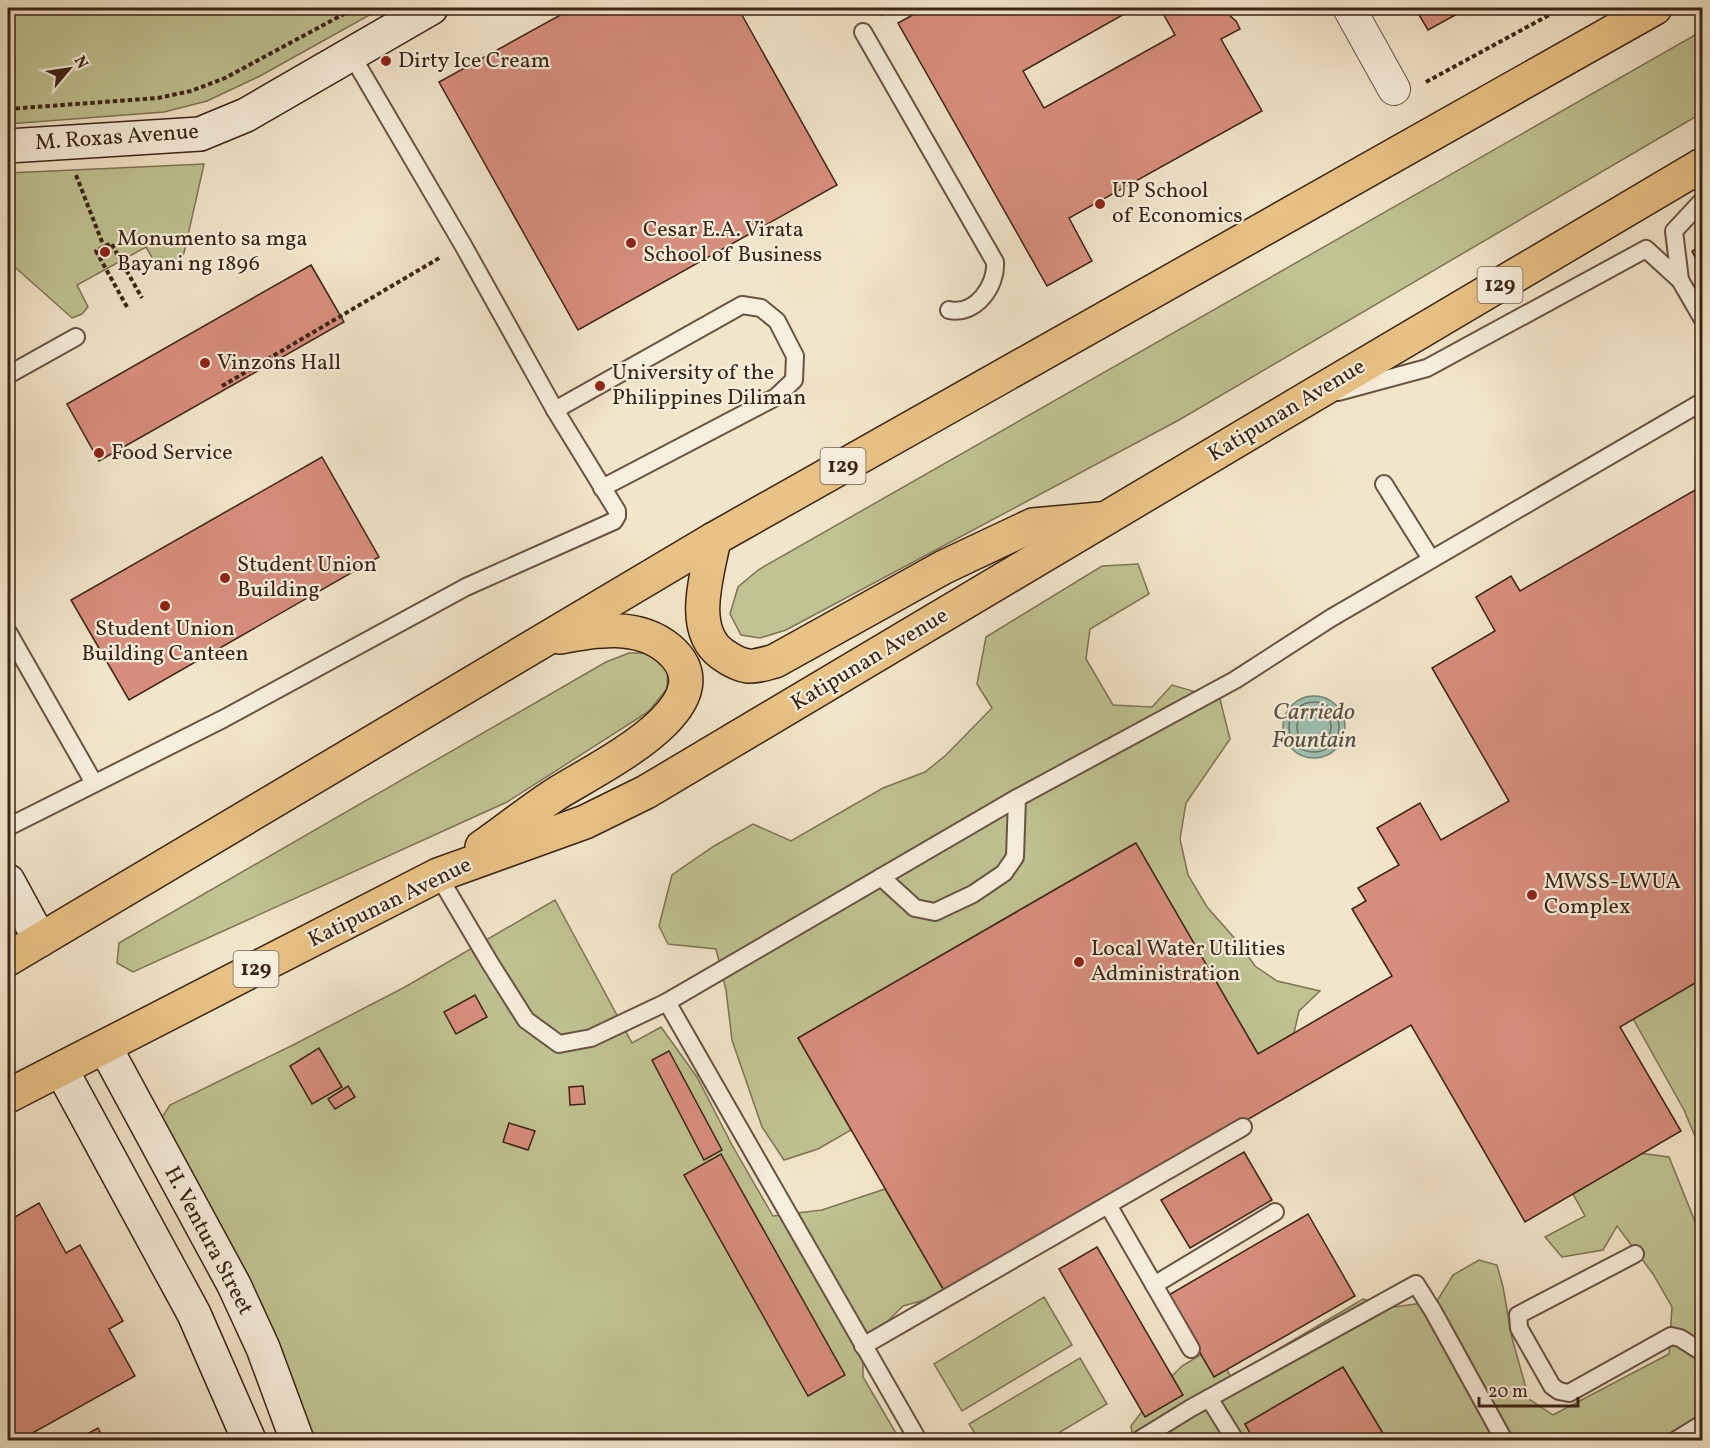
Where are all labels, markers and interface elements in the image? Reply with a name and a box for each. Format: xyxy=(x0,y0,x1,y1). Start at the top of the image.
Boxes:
north arrow xyxy=(39,39,99,99)
place label: Dirty Ice Cream xyxy=(398,46,550,77)
text: N xyxy=(68,52,93,73)
marker: Dirty Ice Cream xyxy=(379,54,393,68)
street label: M. Roxas Avenue xyxy=(34,117,200,159)
place label: UP School of Economics xyxy=(1112,176,1243,232)
marker: UP School of Economics xyxy=(1093,197,1107,211)
place label: Cesar E.A. Virata School of Business xyxy=(643,215,822,271)
place label: Monumento sa mga Bayani ng 1896 xyxy=(117,224,307,280)
marker: Cesar E.A. Virata School of Business xyxy=(624,236,638,250)
marker: Monumento sa mga Bayani ng 1896 xyxy=(98,245,112,259)
road number: 129 xyxy=(1478,267,1522,303)
place label: Vinzons Hall xyxy=(217,348,341,379)
street label: Katipunan Avenue xyxy=(1203,352,1371,470)
marker: Vinzons Hall xyxy=(198,356,212,370)
place label: University of the Philippines Diliman xyxy=(612,358,806,414)
marker: University of the Philippines Diliman xyxy=(593,379,607,393)
place label: Food Service xyxy=(111,438,233,469)
marker: Food Service xyxy=(92,446,106,460)
road number: 129 xyxy=(820,448,866,484)
place label: Student Union Building xyxy=(237,550,377,606)
marker: Student Union Building xyxy=(218,571,232,585)
marker: Student Union Building Canteen xyxy=(158,599,172,613)
street label: Katipunan Avenue xyxy=(786,601,954,719)
place label: Student Union Building Canteen xyxy=(81,614,249,670)
water label: Carriedo Fountain xyxy=(1271,696,1357,758)
street label: Katipunan Avenue xyxy=(303,850,477,956)
place label: MWSS-LWUA Complex xyxy=(1544,867,1681,923)
marker: MWSS-LWUA Complex xyxy=(1525,888,1539,902)
place label: Local Water Utilities Administration xyxy=(1091,934,1285,990)
road number: 129 xyxy=(234,951,278,987)
marker: Local Water Utilities Administration xyxy=(1072,955,1086,969)
street label: H. Ventura Street xyxy=(156,1161,260,1321)
scale bar xyxy=(1479,1370,1578,1408)
text: 20 m xyxy=(1488,1380,1528,1405)

